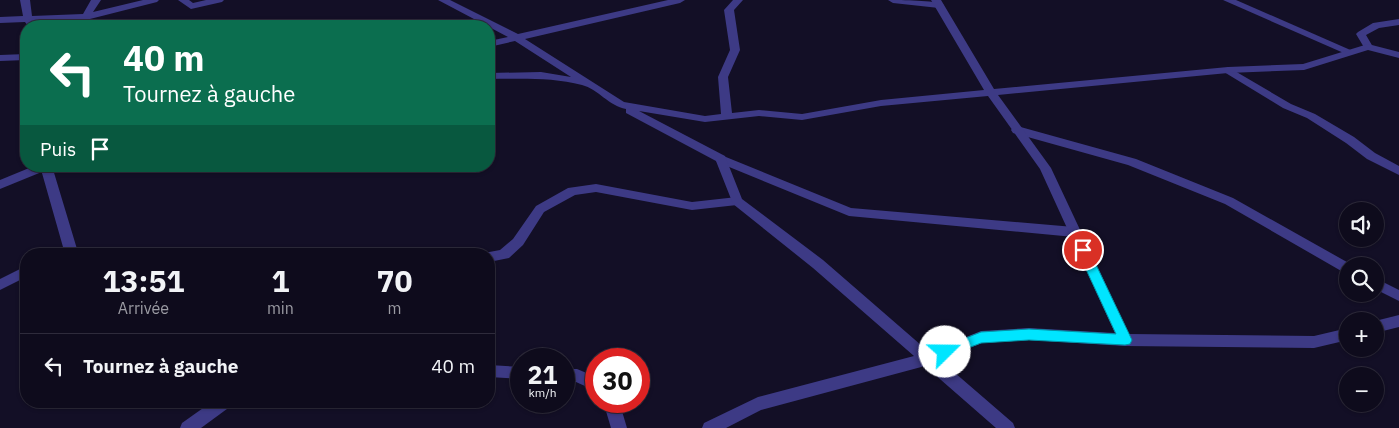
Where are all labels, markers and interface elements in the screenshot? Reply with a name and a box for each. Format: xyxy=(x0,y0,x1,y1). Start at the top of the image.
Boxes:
text: 40 m xyxy=(123,35,205,81)
icon: left xyxy=(40,40,105,105)
text: Tournez à gauche xyxy=(123,79,295,108)
icon: arrive xyxy=(86,135,114,163)
text: Puis xyxy=(40,137,76,161)
map controls xyxy=(1339,202,1384,412)
button: sound xyxy=(1339,202,1384,247)
pin xyxy=(1062,229,1104,271)
icon: arrive xyxy=(1069,236,1097,264)
button: search xyxy=(1339,257,1384,302)
text: 13:51 xyxy=(103,261,184,300)
text: 1 xyxy=(271,261,289,300)
text: 70 xyxy=(376,261,412,300)
text: Arrivée xyxy=(118,298,169,318)
text: min xyxy=(267,298,294,318)
text: m xyxy=(387,298,401,318)
button: + xyxy=(1339,312,1384,357)
position arrow xyxy=(918,325,970,377)
speed limit sign: 30 xyxy=(585,348,650,413)
icon: left xyxy=(40,352,68,380)
text: Tournez à gauche xyxy=(83,354,239,378)
text: 40 m xyxy=(431,354,475,378)
text: 21 xyxy=(527,358,558,391)
button: − xyxy=(1339,367,1384,412)
text: km/h xyxy=(528,385,557,400)

